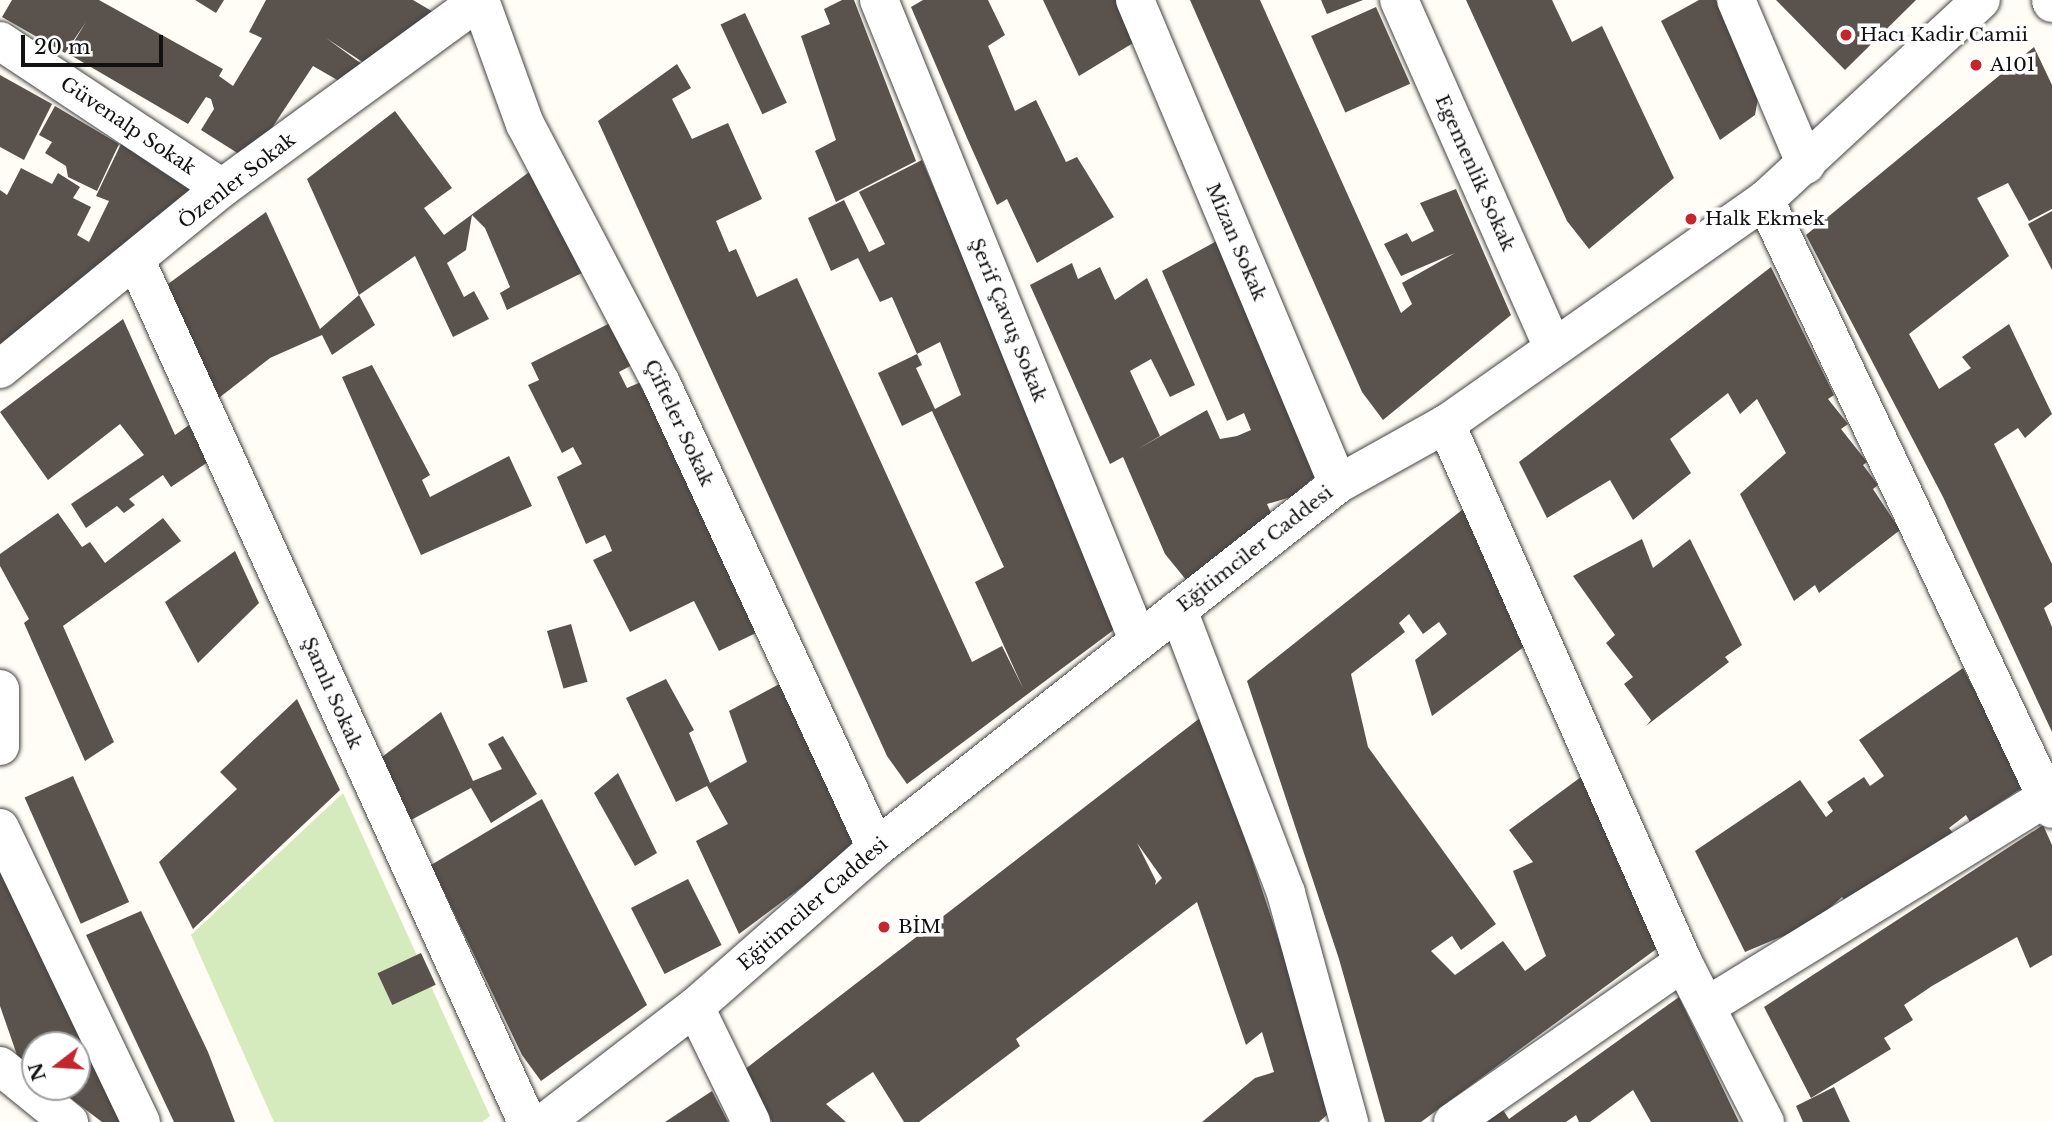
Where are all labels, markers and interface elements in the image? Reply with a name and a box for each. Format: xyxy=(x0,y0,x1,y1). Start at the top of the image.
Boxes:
scale bar xyxy=(24,21,166,65)
place label: Hacı Kadir Camii xyxy=(1860,24,2028,46)
marker: Hacı Kadir Camii xyxy=(1838,27,1854,43)
text: 20 m xyxy=(34,34,91,60)
place label: A101 xyxy=(1990,54,2035,76)
marker: A101 xyxy=(1968,57,1984,73)
street label: Güvenalp Sokak xyxy=(56,72,200,180)
street label: Egemenlik Sokak xyxy=(1430,91,1520,255)
street label: Özenler Sokak xyxy=(174,128,300,234)
street label: Mizan Sokak xyxy=(1201,180,1271,304)
place label: Halk Ekmek xyxy=(1705,208,1825,230)
marker: Halk Ekmek xyxy=(1683,211,1699,227)
street label: Şerif Çavuş Sokak xyxy=(965,235,1051,405)
street label: Çifteler Sokak xyxy=(640,356,718,490)
street label: Eğitimciler Caddesi xyxy=(1173,481,1337,617)
street label: Şamlı Sokak xyxy=(297,634,367,752)
street label: Eğitimciler Caddesi xyxy=(733,833,893,975)
place label: BİM xyxy=(898,916,941,938)
marker: BİM xyxy=(876,919,892,935)
north arrow xyxy=(21,1031,91,1101)
text: N xyxy=(24,1060,51,1084)

